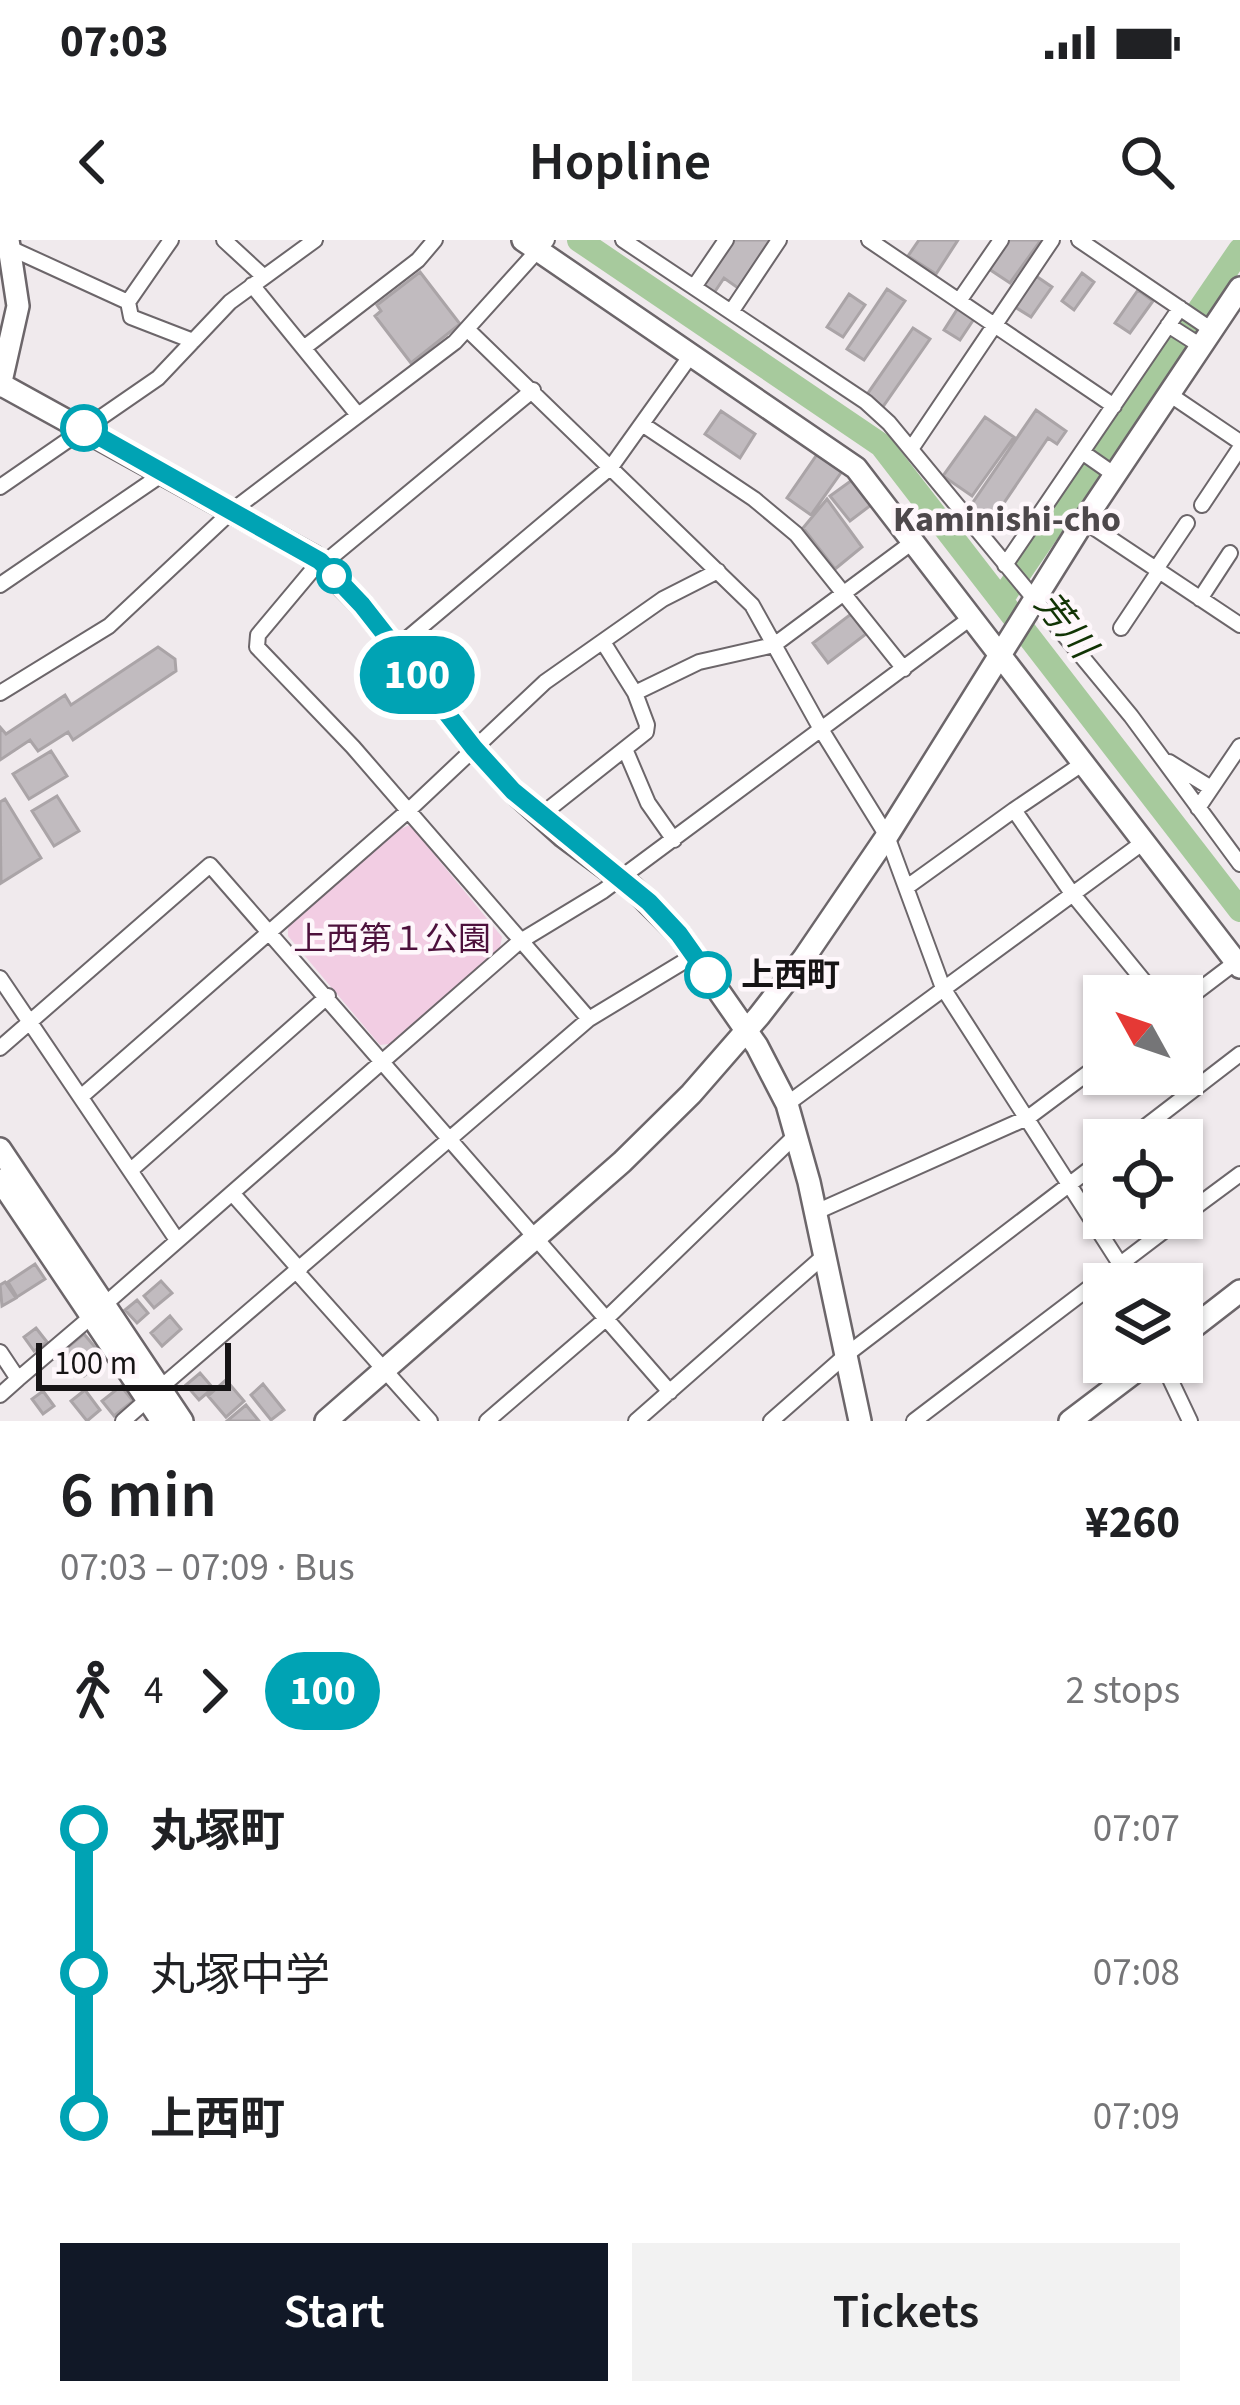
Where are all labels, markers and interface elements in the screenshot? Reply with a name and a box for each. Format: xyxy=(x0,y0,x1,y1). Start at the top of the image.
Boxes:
text: 07:03 xyxy=(60,10,169,74)
text: Hopline xyxy=(529,124,711,201)
icon: back xyxy=(60,129,126,195)
icon: search xyxy=(1114,129,1180,195)
unlabelled marker xyxy=(62,406,106,450)
district label: Kaminishi-cho xyxy=(893,494,1121,545)
unlabelled marker xyxy=(318,560,350,592)
water label: 芳川 xyxy=(1023,581,1110,672)
line badge: 100 xyxy=(348,636,486,714)
text: 100 xyxy=(384,645,450,705)
park label: 上西第１公園 xyxy=(293,916,491,963)
place label: 上西町 xyxy=(741,952,840,999)
marker: 上西町 xyxy=(686,953,730,997)
north arrow xyxy=(1083,975,1203,1095)
map controls xyxy=(1083,975,1203,1383)
button: locate xyxy=(1083,1119,1203,1239)
button: layers xyxy=(1083,1263,1203,1383)
scale bar xyxy=(36,1337,231,1390)
text: 100 m xyxy=(54,1340,137,1387)
text: 6 min xyxy=(60,1448,217,1542)
text: ¥260 xyxy=(1085,1491,1180,1555)
text: 07:03 – 07:09 · Bus xyxy=(60,1540,355,1596)
icon: walk xyxy=(60,1658,126,1724)
icon: forward xyxy=(181,1658,247,1724)
text: 100 xyxy=(289,1661,356,1721)
text: 4 xyxy=(144,1663,163,1719)
text: 2 stops xyxy=(1066,1663,1180,1719)
text: 丸塚町 xyxy=(150,1800,285,1864)
text: 07:07 xyxy=(1093,1801,1180,1857)
text: 丸塚中学 xyxy=(150,1944,330,2008)
text: 07:08 xyxy=(1093,1945,1180,2001)
text: 上西町 xyxy=(150,2088,285,2152)
text: 07:09 xyxy=(1093,2089,1180,2145)
button: Start xyxy=(60,2243,608,2381)
button: Tickets xyxy=(632,2243,1180,2381)

